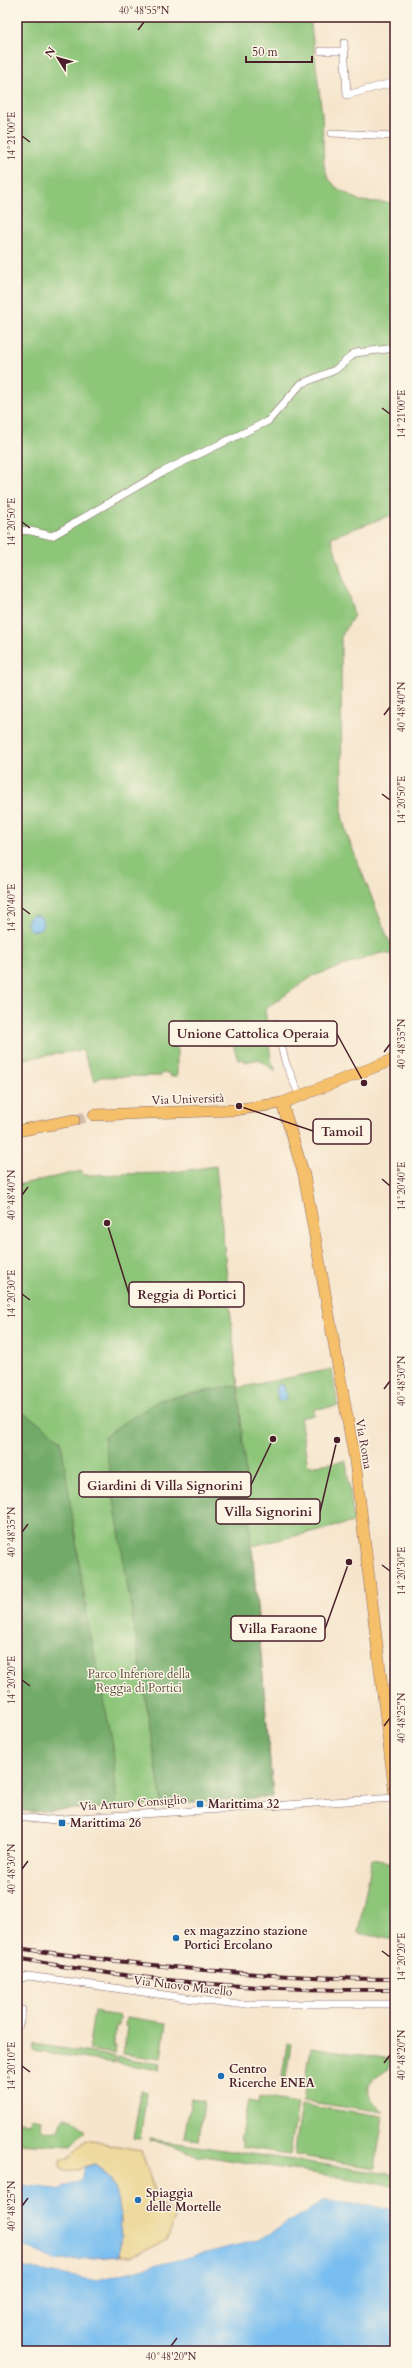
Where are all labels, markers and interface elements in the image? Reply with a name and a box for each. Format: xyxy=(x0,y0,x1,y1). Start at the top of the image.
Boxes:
text: 40°48'55"N xyxy=(119,4,170,18)
north arrow xyxy=(38,38,78,78)
scale bar xyxy=(246,38,312,64)
text: N xyxy=(42,44,60,61)
text: 50 m xyxy=(252,44,279,60)
text: 14°21'00"E xyxy=(5,112,19,160)
text: 14°21'00"E xyxy=(395,390,409,438)
text: 14°20'50"E xyxy=(5,498,19,546)
text: 40°48'40"N xyxy=(395,681,409,732)
text: 14°20'50"E xyxy=(395,776,409,824)
text: 14°20'40"E xyxy=(5,884,19,932)
text: 40°48'35"N xyxy=(395,1018,409,1069)
callout: Unione Cattolica Operaia xyxy=(169,1021,337,1046)
text: Unione Cattolica Operaia xyxy=(177,1025,330,1043)
street label: Via Università xyxy=(151,1090,225,1108)
callout: Tamoil xyxy=(313,1119,371,1144)
text: Tamoil xyxy=(321,1123,363,1141)
text: 14°20'40"E xyxy=(395,1162,409,1210)
text: 40°48'40"N xyxy=(5,1169,19,1220)
text: 14°20'30"E xyxy=(5,1270,19,1318)
callout: Reggia di Portici xyxy=(129,1282,244,1307)
text: Reggia di Portici xyxy=(137,1286,237,1304)
text: 40°48'30"N xyxy=(395,1355,409,1406)
street label: Via Roma xyxy=(352,1418,376,1471)
callout: Giardini di Villa Signorini xyxy=(79,1472,251,1497)
text: Giardini di Villa Signorini xyxy=(87,1477,243,1495)
callout: Villa Signorini xyxy=(216,1499,320,1524)
text: Villa Signorini xyxy=(224,1503,312,1521)
text: 40°48'35"N xyxy=(5,1506,19,1557)
text: 14°20'30"E xyxy=(395,1547,409,1595)
callout: Villa Faraone xyxy=(231,1616,325,1641)
text: Villa Faraone xyxy=(239,1620,317,1638)
text: 14°20'20"E xyxy=(5,1656,19,1704)
park label: Parco Inferiore della Reggia di Portici xyxy=(88,1666,191,1696)
text: 40°48'25"N xyxy=(395,1692,409,1743)
street label: Via Arturo Consiglio xyxy=(79,1791,188,1815)
place label: Marittima 32 xyxy=(208,1796,279,1812)
marker: Marittima 32 xyxy=(195,1799,205,1809)
place label: Marittima 26 xyxy=(70,1815,141,1831)
marker: Marittima 26 xyxy=(57,1818,67,1828)
text: 40°48'30"N xyxy=(5,1843,19,1894)
place label: ex magazzino stazione Portici Ercolano xyxy=(184,1923,308,1953)
marker: ex magazzino stazione Portici Ercolano xyxy=(171,1933,181,1943)
text: 14°20'20"E xyxy=(395,1933,409,1981)
street label: Via Nuovo Macello xyxy=(133,1972,234,2000)
text: 40°48'20"N xyxy=(395,2029,409,2080)
text: 14°20'10"E xyxy=(5,2042,19,2090)
place label: Centro Ricerche ENEA xyxy=(229,2061,315,2091)
marker: Centro Ricerche ENEA xyxy=(216,2071,226,2081)
text: 40°48'25"N xyxy=(5,2180,19,2231)
place label: Spiaggia delle Mortelle xyxy=(146,2185,221,2215)
marker: Spiaggia delle Mortelle xyxy=(133,2195,143,2205)
text: 40°48'20"N xyxy=(146,2350,197,2364)

